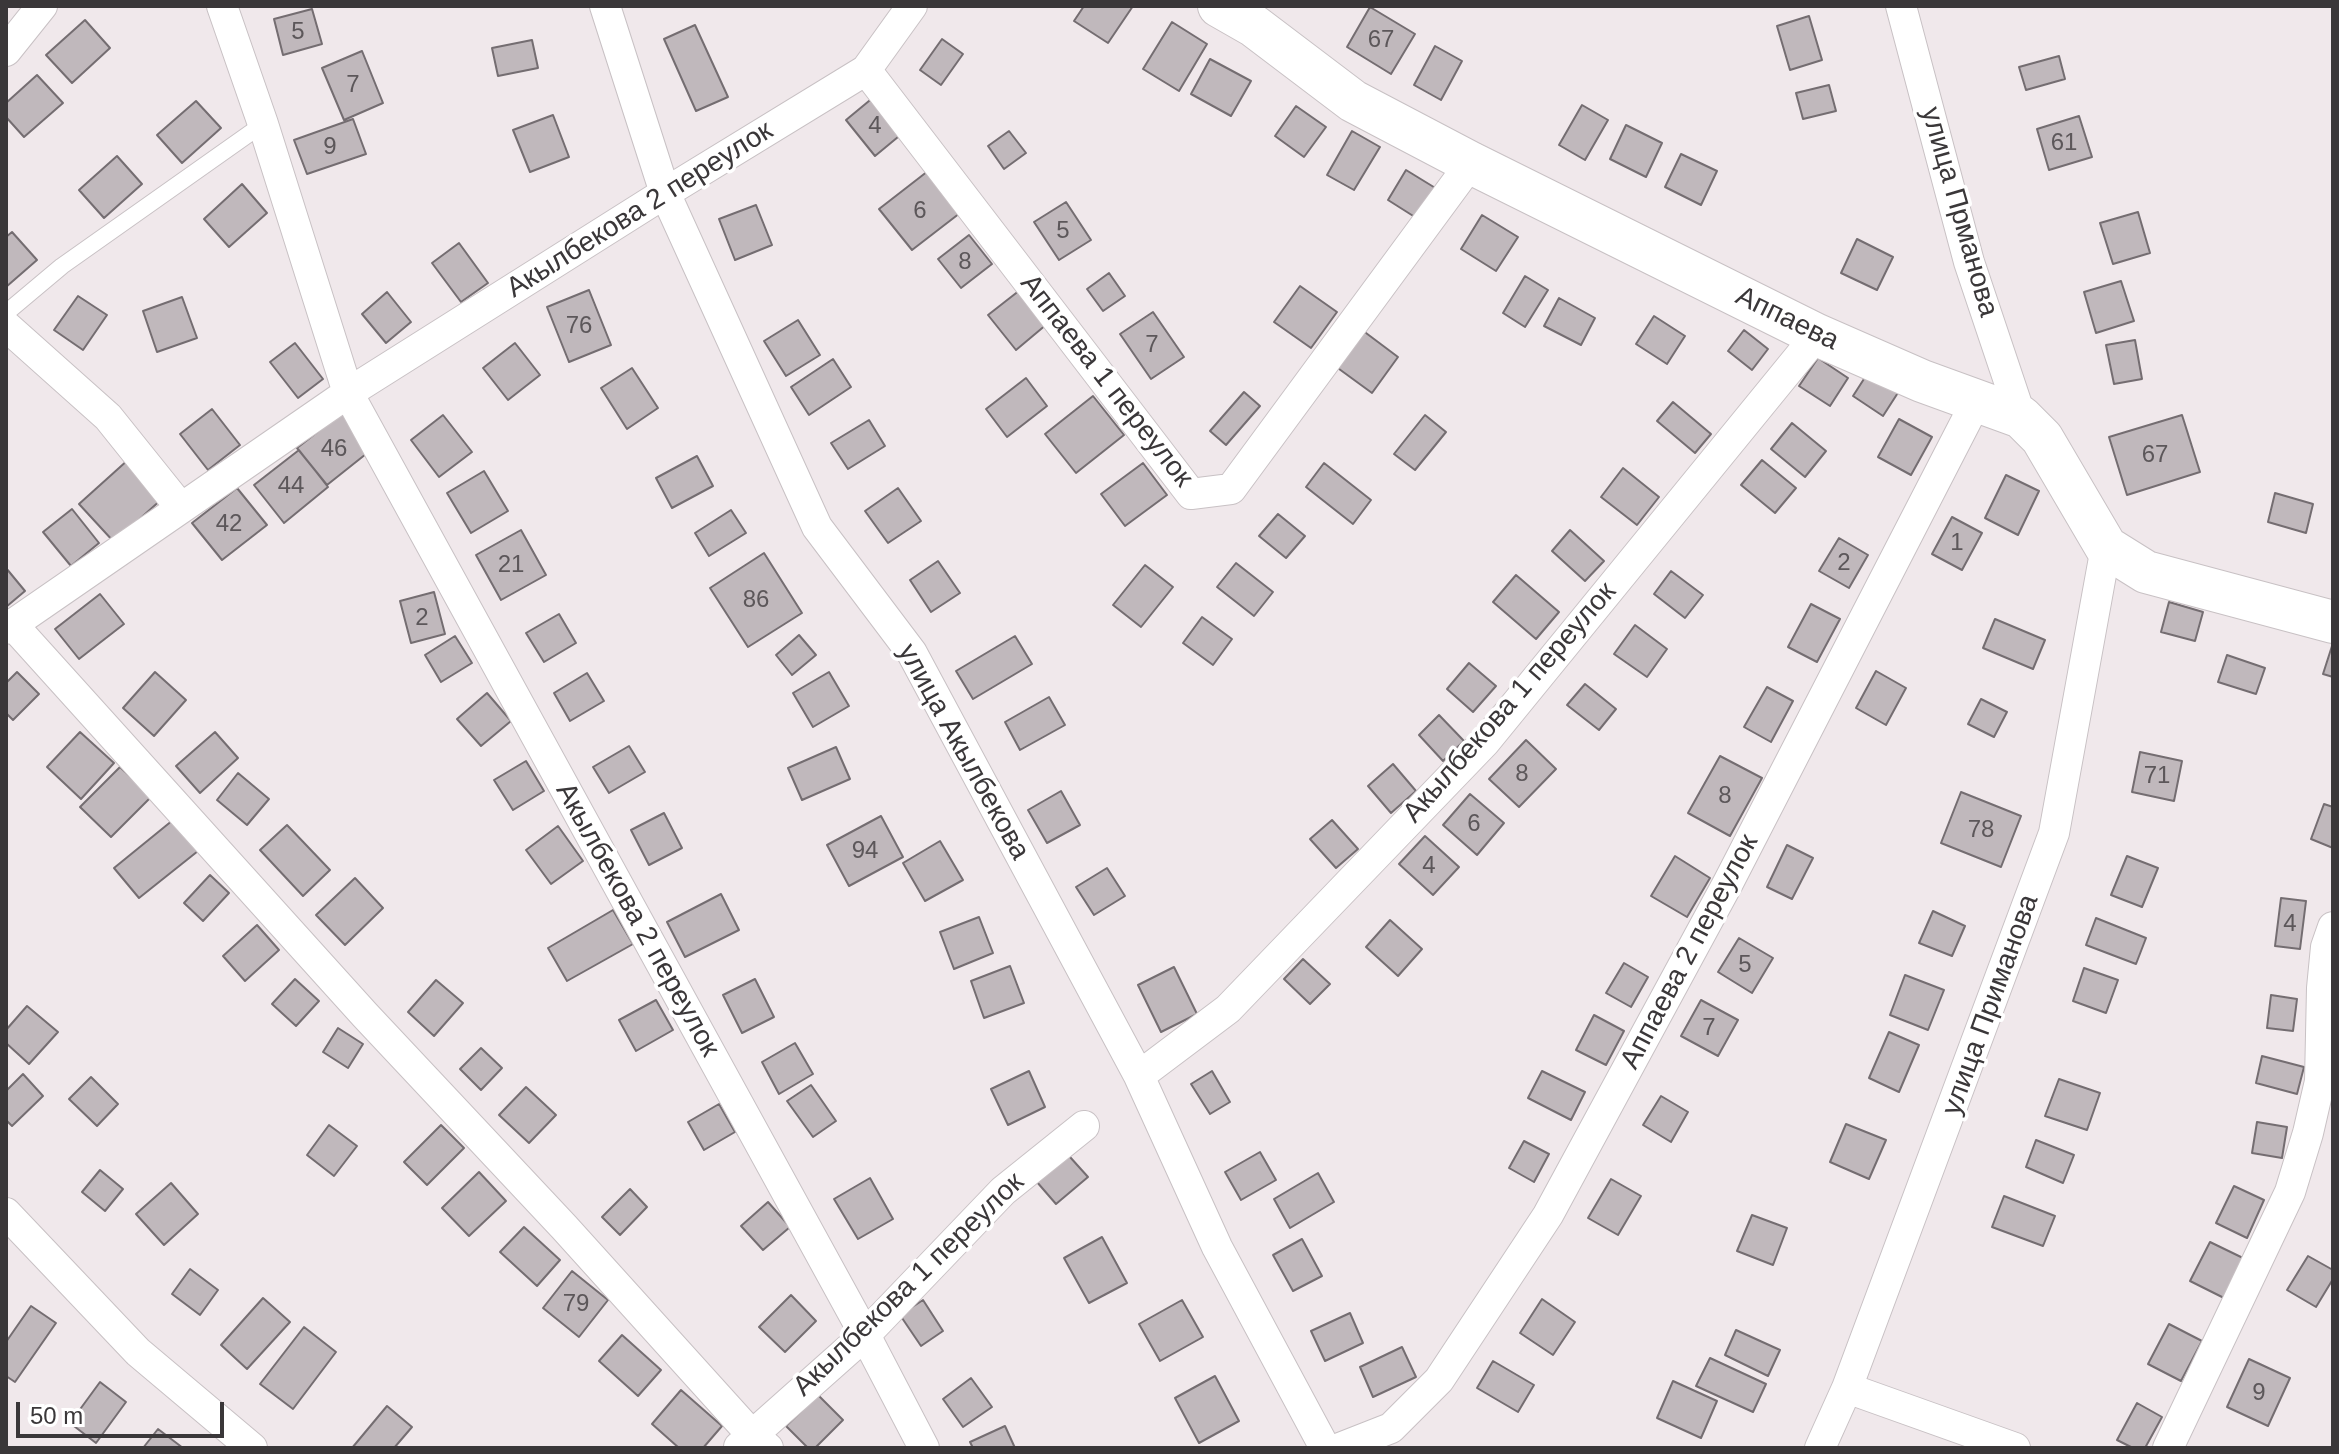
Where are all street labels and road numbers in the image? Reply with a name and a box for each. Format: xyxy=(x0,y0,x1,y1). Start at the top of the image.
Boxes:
street label: улица Прманова xyxy=(1913,103,2005,321)
street label: Акылбекова 2 переулок xyxy=(501,114,779,306)
street label: Аппаева 1 переулок xyxy=(1012,268,1200,494)
street label: Аппаева xyxy=(1730,280,1844,358)
street label: Акылбекова 1 переулок xyxy=(1396,576,1624,830)
street label: улица Акылбекова xyxy=(890,638,1036,866)
street label: Акылбекова 2 переулок xyxy=(548,777,726,1063)
street label: Аппаева 2 переулок xyxy=(1614,829,1766,1075)
street label: улица Приманова xyxy=(1936,890,2046,1120)
street label: Акылбекова 1 переулок xyxy=(787,1166,1031,1404)

